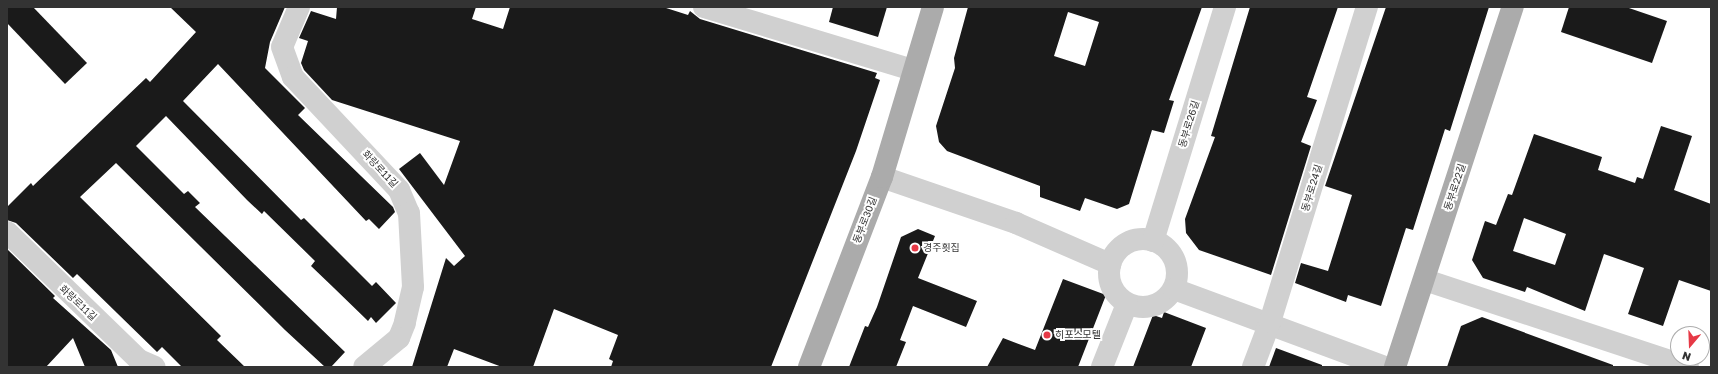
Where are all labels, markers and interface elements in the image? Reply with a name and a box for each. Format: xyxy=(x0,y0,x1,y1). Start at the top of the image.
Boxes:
street label: 동부로26길 xyxy=(1176,99,1202,149)
street label: 화랑로11길 xyxy=(360,148,400,190)
street label: 동부로22길 xyxy=(1442,162,1468,212)
street label: 동부로24길 xyxy=(1299,163,1325,213)
street label: 동부로30길 xyxy=(851,195,879,245)
place label: 경주횟집 xyxy=(923,242,960,254)
marker: 경주횟집 xyxy=(910,243,920,253)
street label: 화랑로11길 xyxy=(57,283,99,323)
north arrow xyxy=(1670,326,1710,366)
place label: 히포스모텔 xyxy=(1055,329,1101,341)
marker: 히포스모텔 xyxy=(1042,330,1052,340)
text: N xyxy=(1680,349,1692,364)

